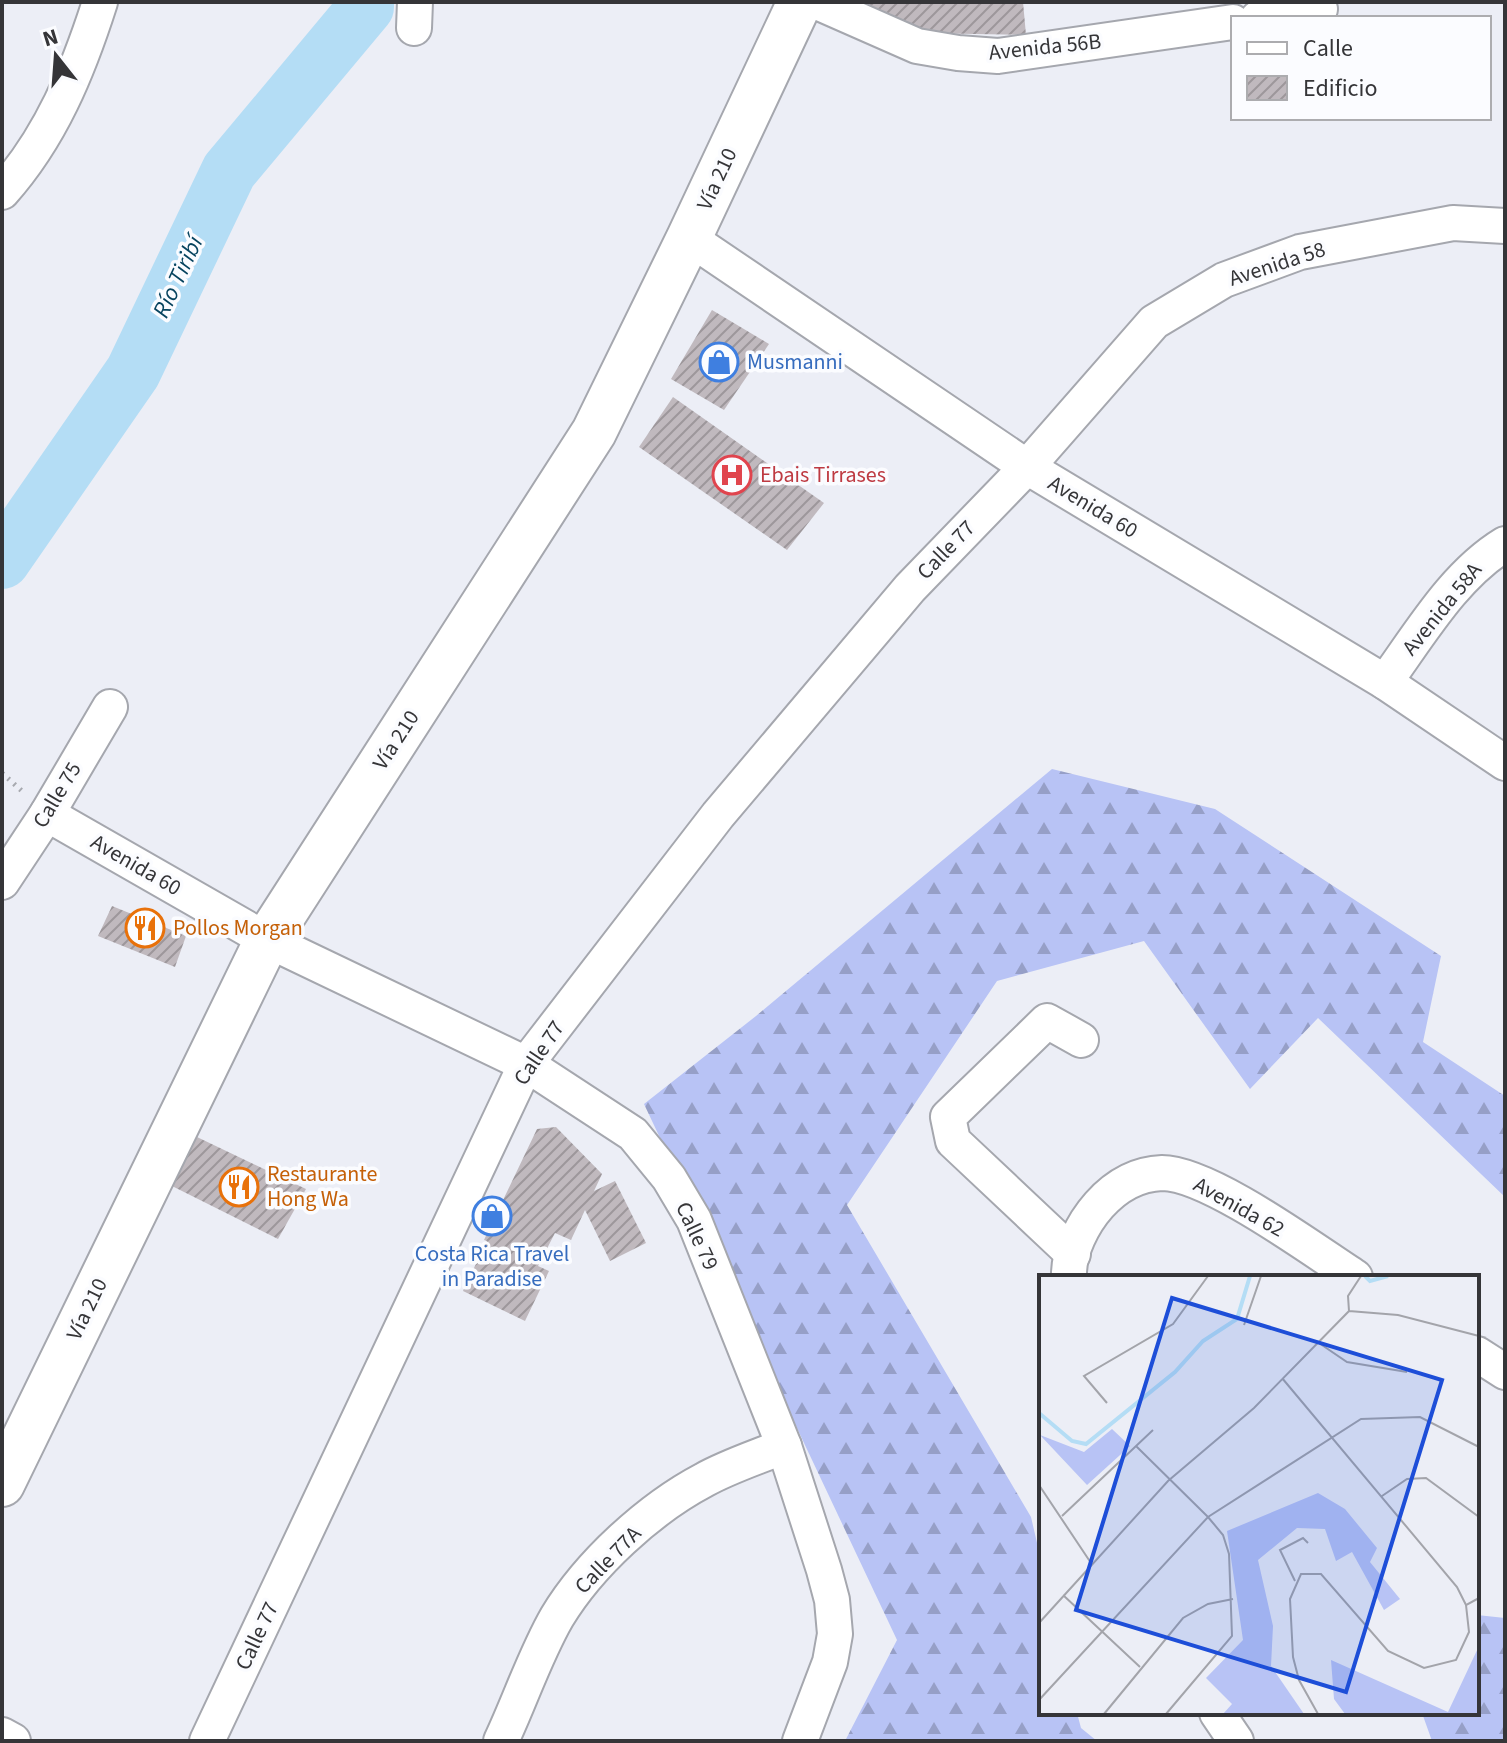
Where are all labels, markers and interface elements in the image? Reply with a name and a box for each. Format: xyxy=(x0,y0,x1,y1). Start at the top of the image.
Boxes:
north arrow xyxy=(16,16,96,96)
legend xyxy=(1231,16,1491,120)
text: N xyxy=(39,20,62,55)
street label: Avenida 56B xyxy=(987,25,1103,69)
text: Calle xyxy=(1303,31,1353,66)
text: Edificio xyxy=(1303,71,1377,106)
street label: Vía 210 xyxy=(689,143,745,215)
water label: Río Tiribí xyxy=(144,227,214,324)
street label: Avenida 58 xyxy=(1225,233,1330,295)
shop icon: Musmanni xyxy=(698,341,740,383)
place label: Musmanni xyxy=(747,346,843,378)
hospital icon: Ebais Tirrases xyxy=(711,454,753,496)
place label: Ebais Tirrases xyxy=(760,459,886,491)
street label: Avenida 60 xyxy=(1042,468,1144,546)
street label: Calle 77 xyxy=(909,513,983,587)
street label: Avenida 58A xyxy=(1394,555,1490,663)
street label: Vía 210 xyxy=(365,704,427,776)
street label: Calle 75 xyxy=(25,756,89,834)
street label: Avenida 60 xyxy=(85,826,187,904)
restaurant icon: Pollos Morgan xyxy=(124,907,166,949)
place label: Pollos Morgan xyxy=(173,912,303,944)
street label: Calle 77 xyxy=(506,1014,572,1092)
place label: Restaurante Hong Wa xyxy=(267,1158,377,1215)
restaurant icon: Restaurante Hong Wa xyxy=(218,1166,260,1208)
street label: Avenida 62 xyxy=(1188,1169,1290,1245)
shop icon: Costa Rica Travel in Paradise xyxy=(471,1195,513,1237)
street label: Calle 79 xyxy=(667,1197,727,1275)
place label: Costa Rica Travel in Paradise xyxy=(415,1238,569,1295)
street label: Vía 210 xyxy=(58,1273,116,1345)
inset map xyxy=(1039,1275,1479,1715)
street label: Calle 77A xyxy=(567,1519,649,1601)
street label: Calle 77 xyxy=(227,1597,287,1675)

